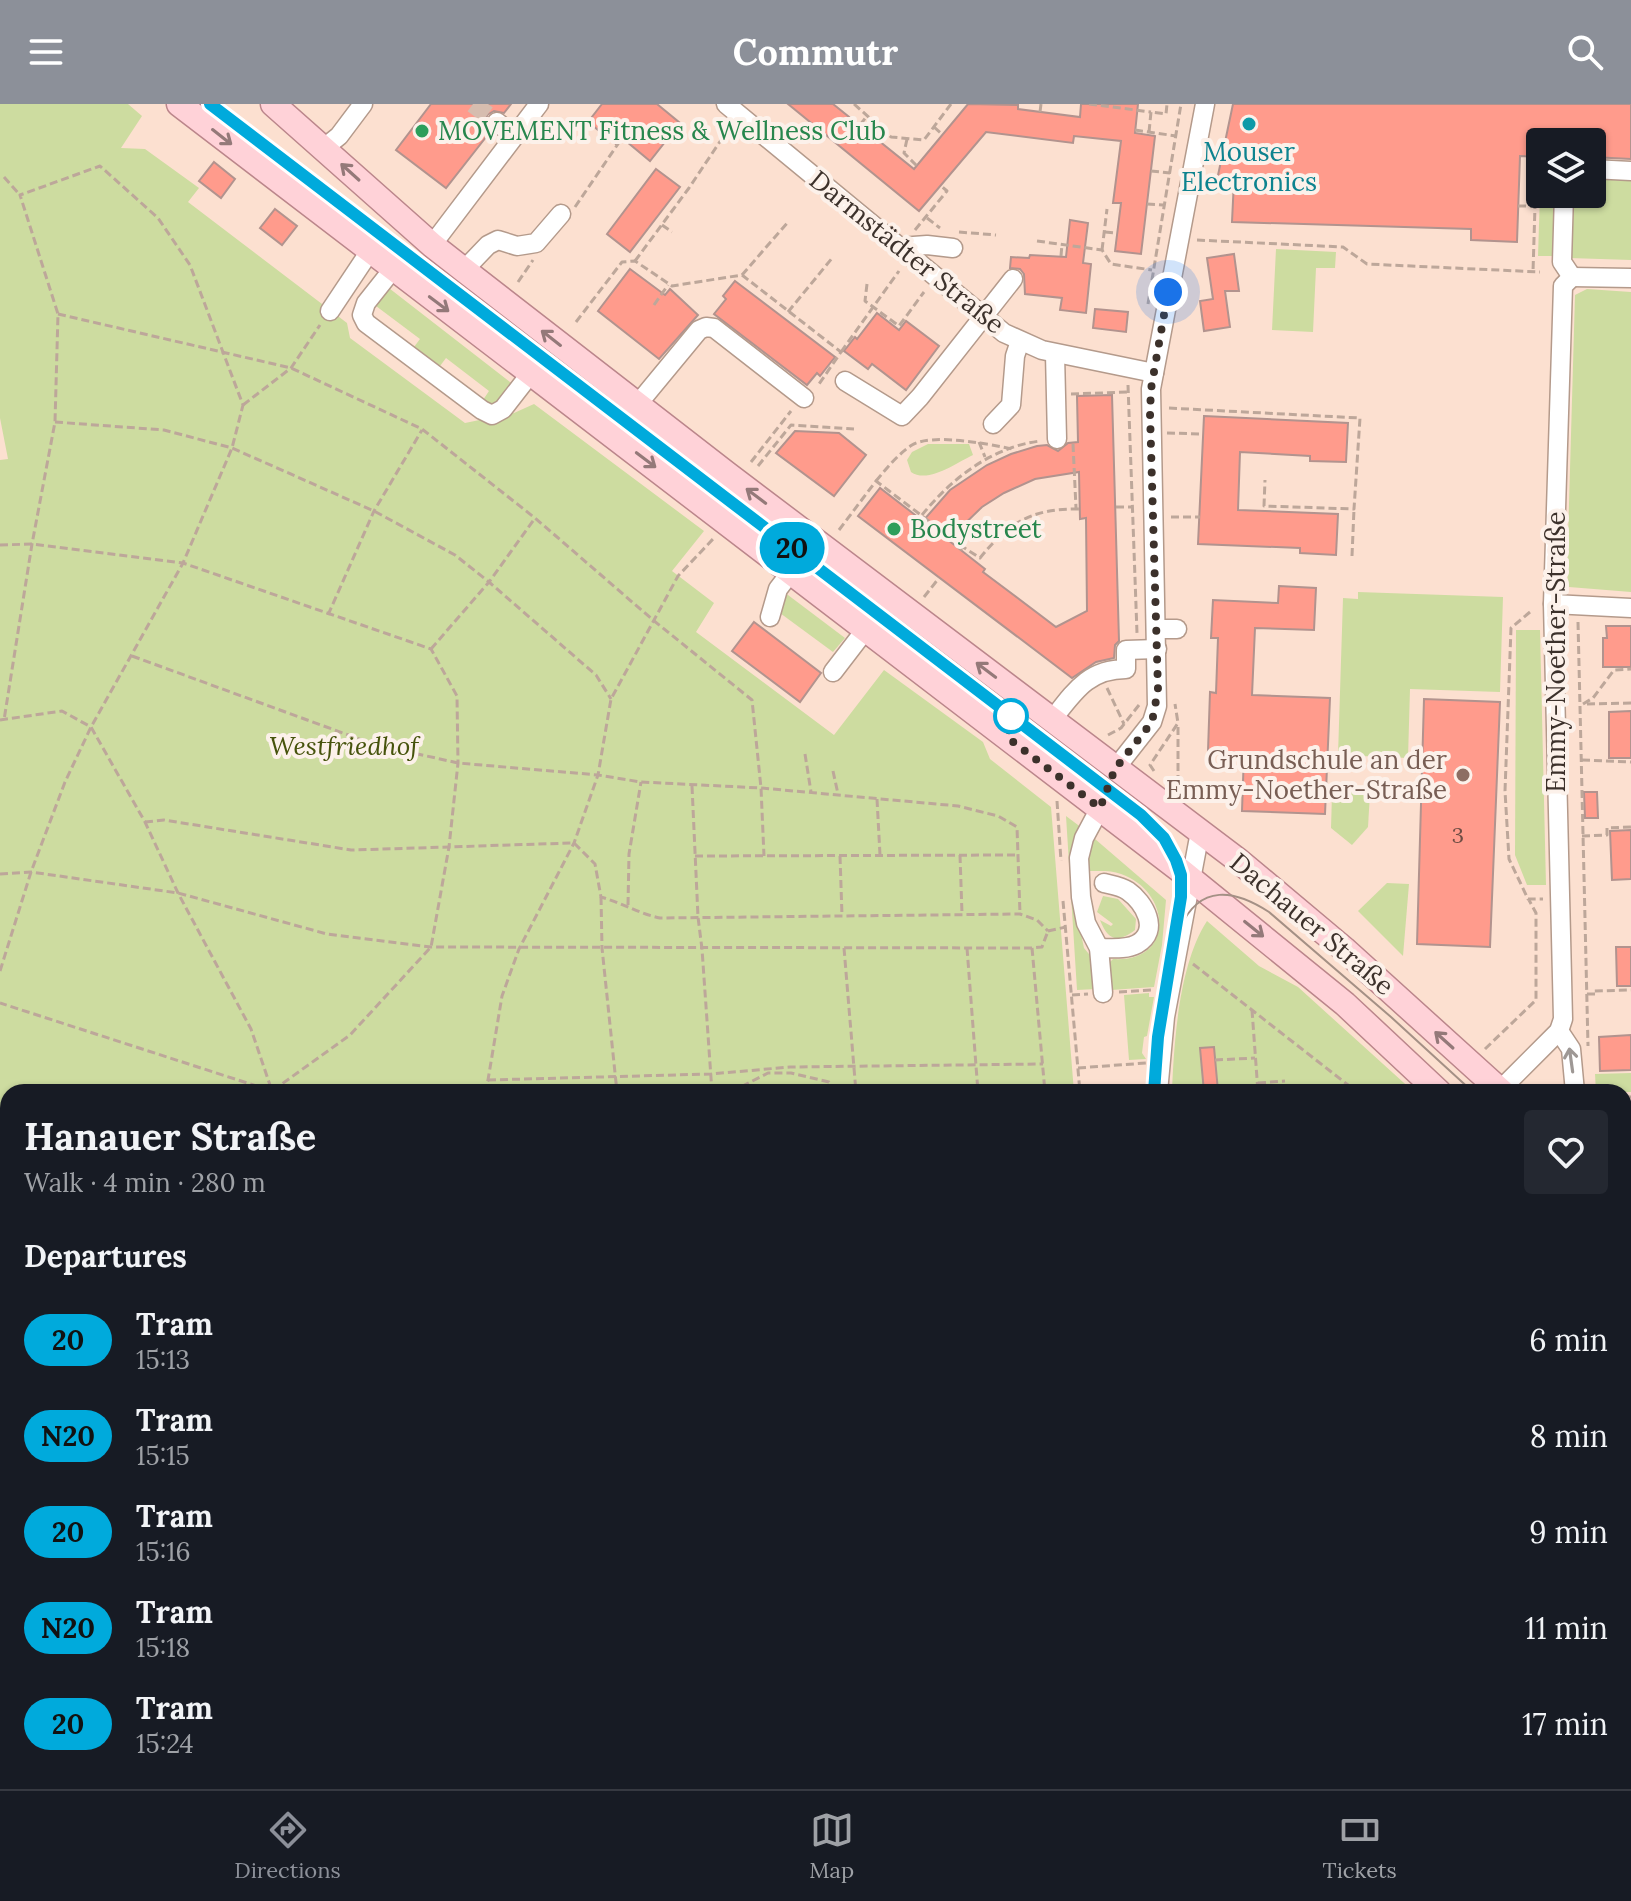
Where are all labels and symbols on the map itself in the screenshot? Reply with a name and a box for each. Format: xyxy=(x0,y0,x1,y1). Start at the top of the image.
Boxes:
place label: MOVEMENT Fitness & Wellness Club xyxy=(438,114,886,147)
marker: Mouser Electronics xyxy=(1240,115,1258,133)
marker: MOVEMENT Fitness & Wellness Club xyxy=(413,122,431,140)
one-way arrow xyxy=(211,129,233,146)
place label: Mouser Electronics xyxy=(1181,135,1317,198)
one-way arrow xyxy=(341,163,361,181)
street label: Darmstädter Straße xyxy=(803,163,1011,340)
your location xyxy=(1148,272,1188,312)
one-way arrow xyxy=(427,295,449,312)
one-way arrow xyxy=(540,329,562,346)
one-way arrow xyxy=(635,452,656,469)
one-way arrow xyxy=(746,488,768,505)
street label: Emmy-Noether-Straße xyxy=(1539,511,1572,793)
place label: Bodystreet xyxy=(910,512,1042,545)
marker: Bodystreet xyxy=(885,520,903,538)
line badge: 20 xyxy=(756,522,828,574)
one-way arrow xyxy=(976,662,997,679)
unlabelled marker xyxy=(994,699,1028,733)
park label: Westfriedhof xyxy=(269,729,421,762)
place label: Grundschule an der Emmy-Noether-Straße xyxy=(1166,743,1448,806)
marker: Grundschule an der Emmy-Noether-Straße xyxy=(1454,766,1472,784)
house number: 3 xyxy=(1452,821,1464,849)
street label: Dachauer Straße xyxy=(1224,845,1401,1002)
one-way arrow xyxy=(1243,921,1264,938)
one-way arrow xyxy=(1435,1031,1455,1049)
one-way arrow xyxy=(1563,1048,1578,1073)

